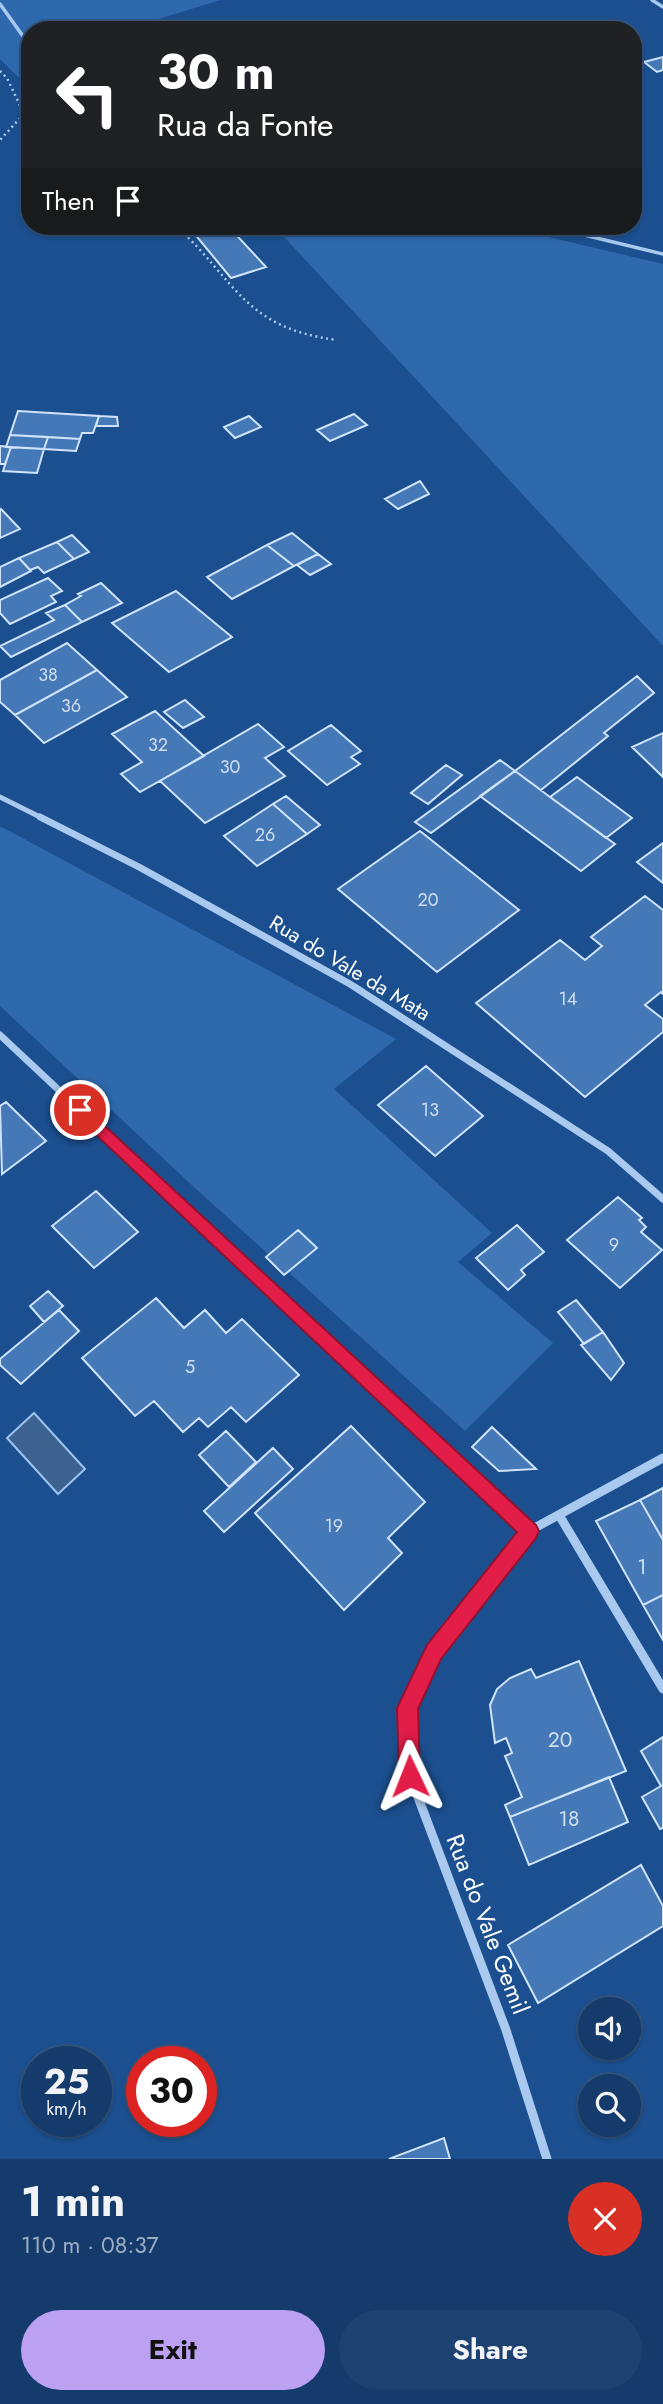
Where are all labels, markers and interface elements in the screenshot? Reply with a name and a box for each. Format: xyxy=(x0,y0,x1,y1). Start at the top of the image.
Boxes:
text: 30 m xyxy=(157,37,275,107)
icon: left xyxy=(42,49,133,140)
text: Rua da Fonte xyxy=(157,102,333,148)
text: Then xyxy=(42,182,95,220)
icon: arrive xyxy=(109,182,147,220)
house number: 38 xyxy=(38,662,58,688)
house number: 36 xyxy=(61,693,81,719)
house number: 32 xyxy=(148,732,168,758)
house number: 30 xyxy=(220,754,241,780)
house number: 26 xyxy=(255,822,275,848)
house number: 20 xyxy=(417,887,439,913)
street label: Rua do Vale da Mata xyxy=(264,908,436,1028)
house number: 14 xyxy=(559,986,577,1012)
pin xyxy=(50,1080,110,1140)
icon: arrive xyxy=(61,1091,99,1129)
house number: 13 xyxy=(421,1097,439,1123)
house number: 9 xyxy=(609,1232,619,1258)
house number: 5 xyxy=(185,1354,195,1380)
house number: 19 xyxy=(325,1513,343,1539)
house number: 1 xyxy=(637,1552,647,1582)
house number: 20 xyxy=(548,1725,572,1755)
position arrow xyxy=(373,1739,447,1813)
house number: 18 xyxy=(559,1804,579,1834)
street label: Rua do Vale Gemil xyxy=(438,1829,538,2019)
map controls xyxy=(578,1997,641,2137)
button: sound xyxy=(578,1997,641,2060)
speed limit sign: 30 xyxy=(126,2046,217,2137)
text: 25 xyxy=(44,2057,89,2107)
button: search xyxy=(578,2074,641,2137)
text: km/h xyxy=(46,2096,87,2122)
text: 1 min xyxy=(21,2171,125,2232)
button: close xyxy=(568,2182,642,2256)
text: 110 m · 08:37 xyxy=(21,2228,159,2262)
button: Exit xyxy=(21,2310,325,2390)
button: Share xyxy=(339,2310,642,2390)

